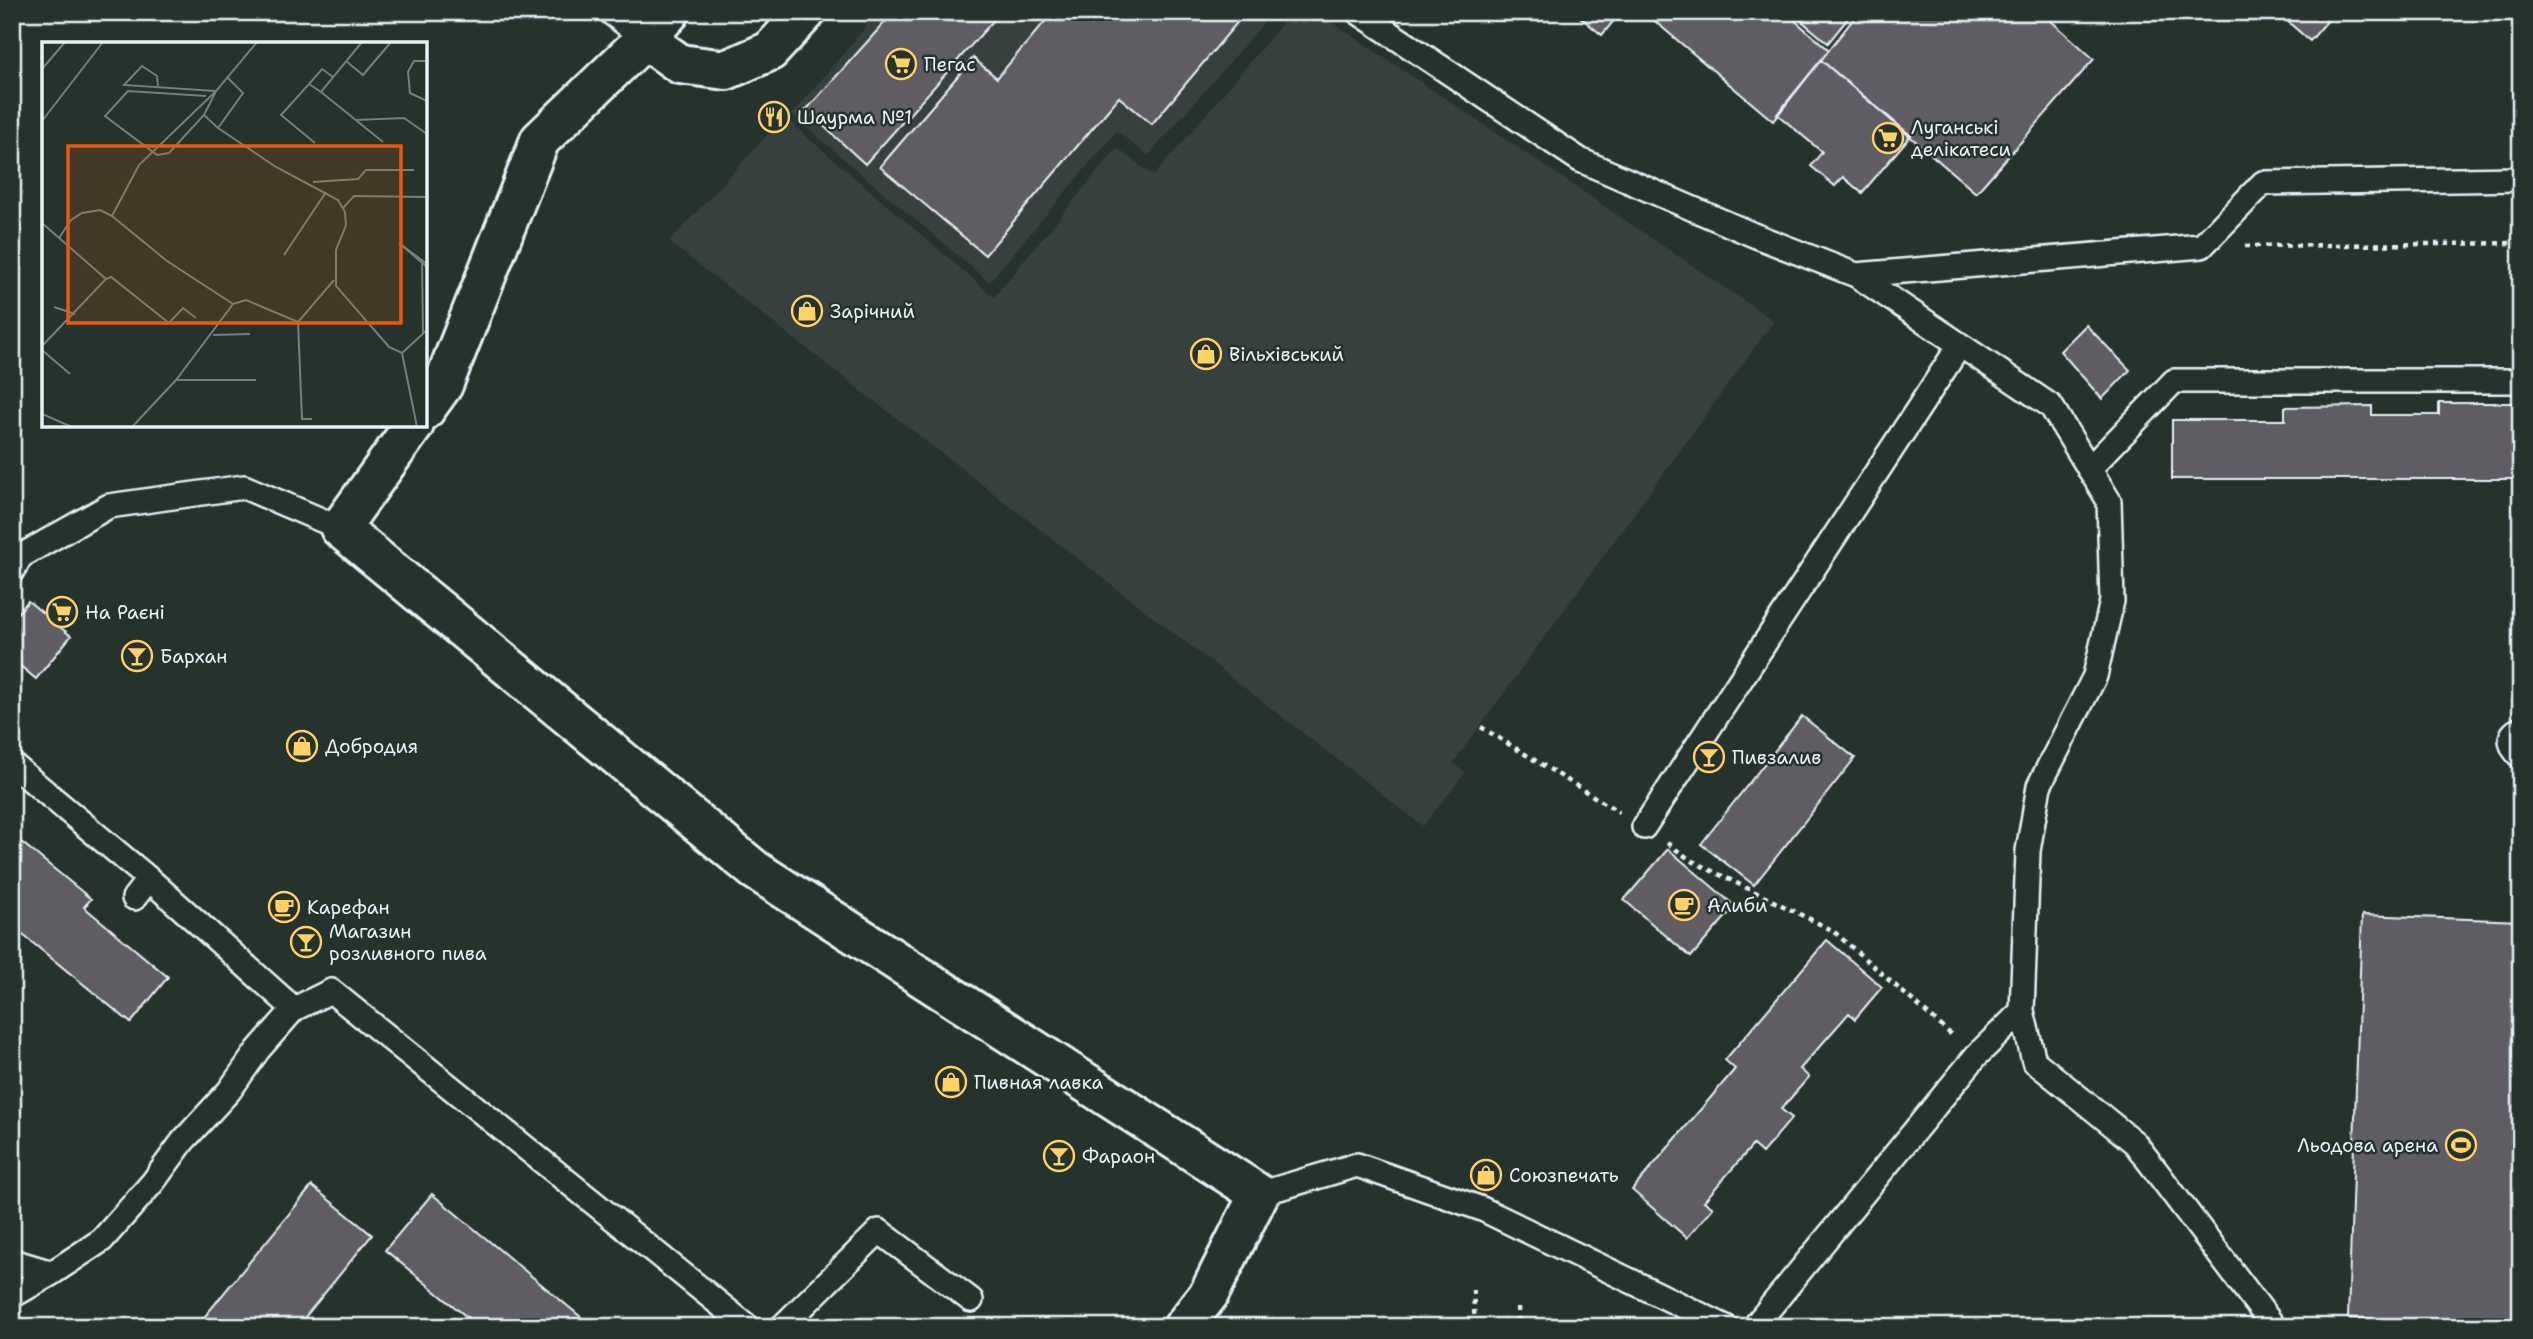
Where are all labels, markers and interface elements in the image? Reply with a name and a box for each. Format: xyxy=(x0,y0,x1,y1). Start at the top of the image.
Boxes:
inset map xyxy=(42,42,427,427)
supermarket icon: Пегас xyxy=(884,47,918,81)
place label: Пегас xyxy=(924,52,976,77)
restaurant icon: Шаурма №1 xyxy=(757,100,791,134)
place label: Шаурма №1 xyxy=(797,105,912,130)
place label: Луганські делікатеси xyxy=(1911,115,2011,162)
supermarket icon: Луганські делікатеси xyxy=(1871,121,1905,155)
shop icon: Зарічний xyxy=(790,294,824,328)
place label: Зарічний xyxy=(830,299,915,324)
shop icon: Вільхівський xyxy=(1189,337,1223,371)
place label: Вільхівський xyxy=(1229,342,1344,367)
supermarket icon: На Раєні xyxy=(45,595,79,629)
place label: На Раєні xyxy=(85,600,165,625)
bar icon: Бархан xyxy=(120,639,154,673)
place label: Бархан xyxy=(160,644,227,669)
shop icon: Добродия xyxy=(285,729,319,763)
place label: Добродия xyxy=(325,734,418,759)
bar icon: Пивзалив xyxy=(1692,740,1726,774)
place label: Пивзалив xyxy=(1732,745,1821,770)
cafe icon: Алиби xyxy=(1667,888,1701,922)
cafe icon: Карефан xyxy=(267,890,301,924)
place label: Алиби xyxy=(1707,893,1767,918)
place label: Карефан xyxy=(307,895,390,920)
place label: Магазин розливного пива xyxy=(329,919,487,966)
bar icon: Магазин розливного пива xyxy=(289,925,323,959)
shop icon: Пивная лавка xyxy=(934,1065,968,1099)
place label: Пивная лавка xyxy=(974,1070,1104,1095)
sports icon: Льодова арена xyxy=(2444,1128,2478,1162)
place label: Льодова арена xyxy=(2297,1133,2438,1158)
bar icon: Фараон xyxy=(1042,1139,1076,1173)
place label: Фараон xyxy=(1082,1144,1155,1169)
shop icon: Союзпечать xyxy=(1469,1158,1503,1192)
place label: Союзпечать xyxy=(1509,1163,1619,1188)

